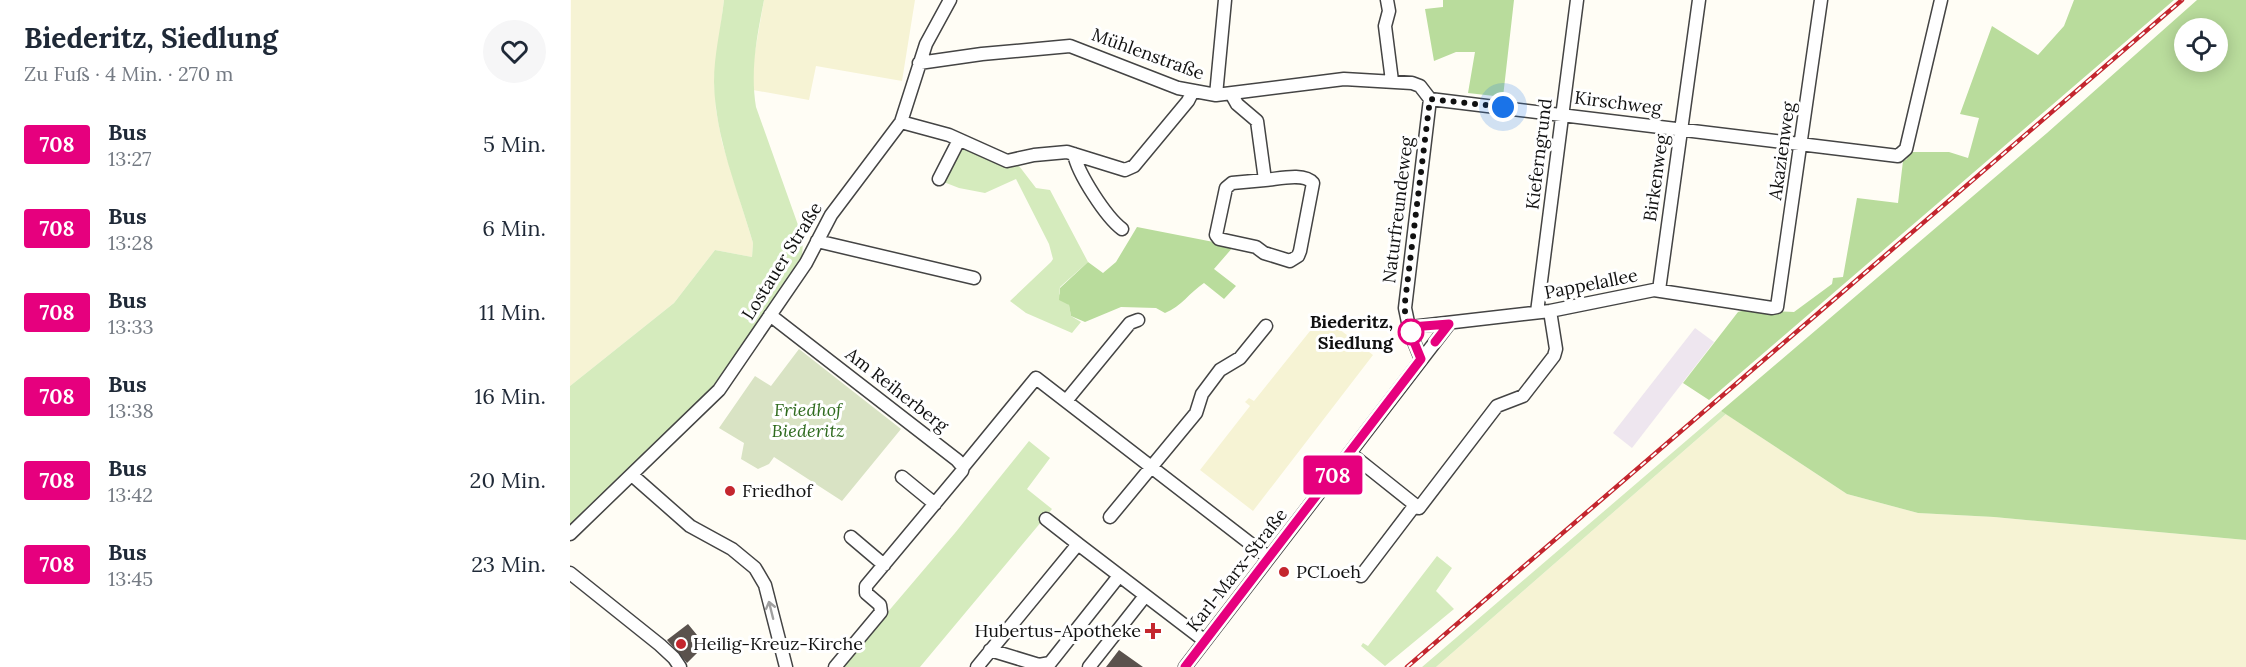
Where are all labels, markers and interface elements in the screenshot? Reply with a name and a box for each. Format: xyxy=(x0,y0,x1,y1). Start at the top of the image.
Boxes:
map controls xyxy=(2174,18,2228,72)
button: locate xyxy=(2174,18,2228,72)
text: Biederitz, Siedlung xyxy=(24,20,278,56)
button: heart xyxy=(483,20,546,83)
street label: Mühlenstraße xyxy=(1089,23,1208,85)
text: Zu Fuß · 4 Min. · 270 m xyxy=(24,61,233,86)
street label: Kirschweg xyxy=(1573,86,1664,119)
your location xyxy=(1488,92,1518,122)
street label: Kieferngrund xyxy=(1520,97,1557,211)
street label: Akazienweg xyxy=(1763,99,1800,202)
text: Bus xyxy=(108,118,147,146)
text: 5 Min. xyxy=(483,130,546,158)
text: 708 xyxy=(39,131,75,158)
street label: Birkenweg xyxy=(1638,132,1673,223)
street label: Naturfreundeweg xyxy=(1377,134,1418,285)
text: 13:27 xyxy=(108,146,151,171)
street label: Lostauer Straße xyxy=(736,197,827,324)
text: Bus xyxy=(108,202,147,230)
text: 6 Min. xyxy=(482,214,546,242)
text: 708 xyxy=(39,215,75,242)
text: 13:28 xyxy=(108,230,153,255)
street label: Pappelallee xyxy=(1542,263,1640,304)
text: Bus xyxy=(108,286,147,314)
text: 11 Min. xyxy=(479,298,546,326)
text: 708 xyxy=(39,299,75,326)
place label: Biederitz, Siedlung xyxy=(1310,310,1394,354)
text: 13:33 xyxy=(108,314,154,339)
marker: Biederitz, Siedlung xyxy=(1398,319,1424,345)
street label: Am Reiherberg xyxy=(840,342,954,438)
text: Bus xyxy=(108,370,147,398)
text: 16 Min. xyxy=(474,382,546,410)
text: 708 xyxy=(39,383,75,410)
text: 13:38 xyxy=(108,398,154,423)
park label: Friedhof Biederitz xyxy=(771,398,845,442)
text: Bus xyxy=(108,454,147,482)
line badge: 708 xyxy=(1298,456,1368,494)
text: 708 xyxy=(1315,462,1351,489)
text: 20 Min. xyxy=(470,466,546,494)
text: 708 xyxy=(39,467,75,494)
place label: Friedhof xyxy=(742,479,814,502)
text: 13:42 xyxy=(108,482,153,507)
marker: Friedhof xyxy=(723,484,737,498)
street label: Karl-Marx-Straße xyxy=(1181,503,1292,636)
text: Bus xyxy=(108,538,147,566)
text: 23 Min. xyxy=(471,550,546,578)
text: 708 xyxy=(39,551,75,578)
place label: PCLoeh xyxy=(1296,560,1361,583)
marker: PCLoeh xyxy=(1277,565,1291,579)
text: 13:45 xyxy=(108,566,153,591)
one-way arrow xyxy=(765,601,777,620)
place label: Hubertus-Apotheke xyxy=(975,619,1141,642)
marker: Hubertus-Apotheke xyxy=(1146,624,1160,638)
place label: Heilig-Kreuz-Kirche xyxy=(693,632,863,655)
marker: Heilig-Kreuz-Kirche xyxy=(674,637,688,651)

